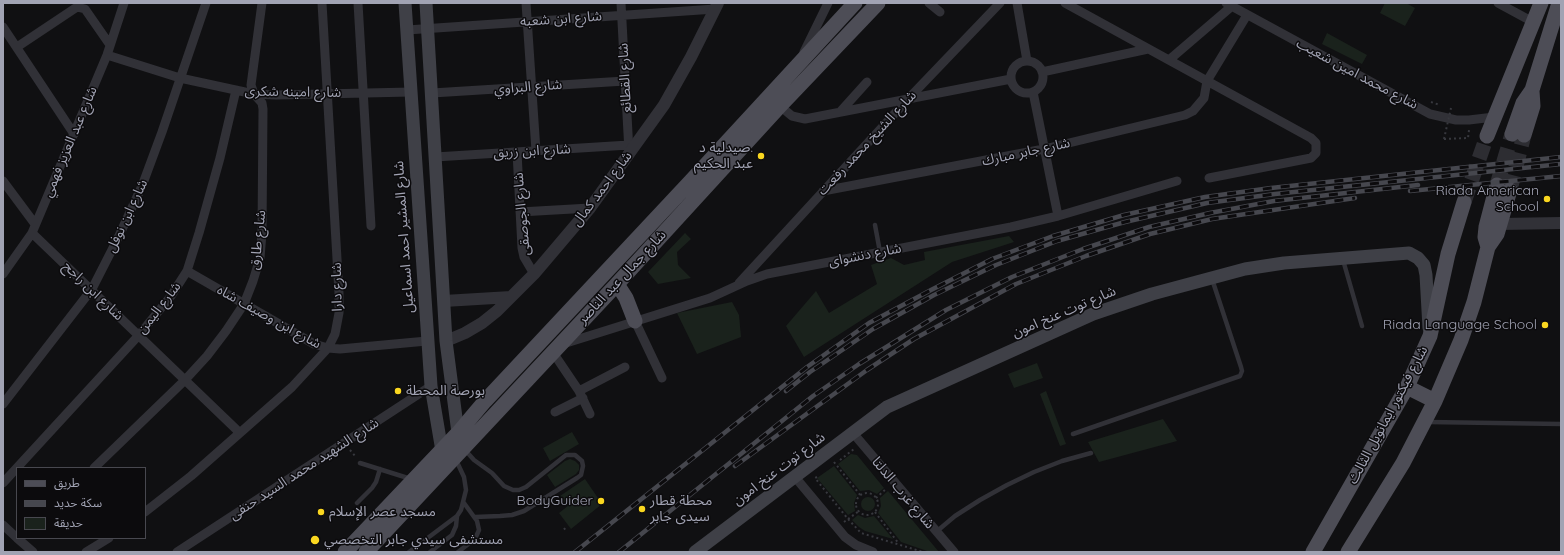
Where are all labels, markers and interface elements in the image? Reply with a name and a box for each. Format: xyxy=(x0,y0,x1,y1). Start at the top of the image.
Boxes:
street label: شارع ابن شعبه xyxy=(519,8,603,30)
street label: شارع محمد امين شعيب xyxy=(1293,35,1421,113)
street label: شارع القطائع xyxy=(615,42,635,114)
street label: شارع البراوي xyxy=(493,76,563,98)
street label: شارع امينه شكرى xyxy=(245,83,341,101)
street label: شارع عبد العزيز فهمي xyxy=(39,84,101,200)
street label: شارع الشيخ محمد رفعت xyxy=(814,87,920,199)
street label: شارع جابر مبارك xyxy=(980,134,1072,170)
place label: صيدلية د. عبد الحكيم xyxy=(694,140,753,172)
street label: شارع ابن زريق xyxy=(493,141,571,161)
street label: شارع احمد كمال xyxy=(568,148,636,230)
marker: صيدلية د. عبد الحكيم xyxy=(756,151,766,161)
street label: شارع المشير احمد اسماعيل xyxy=(390,160,418,314)
street label: شارع الجوصقى xyxy=(510,172,534,256)
street label: شارع ابن نوفل xyxy=(103,177,151,255)
place label: Riada American School xyxy=(1435,183,1539,216)
marker: Riada American School xyxy=(1542,194,1552,204)
street label: شارع طارق xyxy=(246,209,270,271)
street label: شارع جمال عبد الناصر xyxy=(574,227,670,327)
street label: شارع دنشواى xyxy=(827,240,903,270)
street label: شارع ابن راجح xyxy=(59,258,127,324)
street label: شارع دارا xyxy=(328,262,346,312)
street label: شارع اليمن xyxy=(133,279,185,337)
street label: شارع ابن وصيف شاه xyxy=(214,281,324,353)
street label: شارع توت عنخ امون xyxy=(1010,283,1118,341)
place label: Riada Language School xyxy=(1383,317,1537,333)
marker: Riada Language School xyxy=(1540,320,1550,330)
street label: شارع فيكتور ايمانويل الثالث xyxy=(1344,343,1432,487)
place label: بورصة المحطة xyxy=(406,383,485,399)
marker: بورصة المحطة xyxy=(393,386,403,396)
street label: شارع الشهيد محمد السيد حنفى xyxy=(226,414,382,524)
street label: شارع توت عنخ امون xyxy=(730,429,828,509)
street label: شارع غرب الدلتا xyxy=(868,454,938,532)
legend xyxy=(16,467,146,539)
text: طريق xyxy=(54,475,80,490)
place label: BodyGuider xyxy=(517,493,593,509)
place label: محطة قطار سيدى جابر xyxy=(650,493,712,526)
text: سكة حديد xyxy=(54,495,102,510)
marker: BodyGuider xyxy=(596,496,606,506)
place label: مسجد عصر الإسلام xyxy=(329,504,436,520)
marker: محطة قطار سيدى جابر xyxy=(637,504,647,514)
marker: مسجد عصر الإسلام xyxy=(316,507,326,517)
text: حديقة xyxy=(54,515,83,530)
place label: مستشفى سيدي جابر التخصصي xyxy=(324,532,503,548)
marker: مستشفى سيدي جابر التخصصي xyxy=(309,534,321,546)

